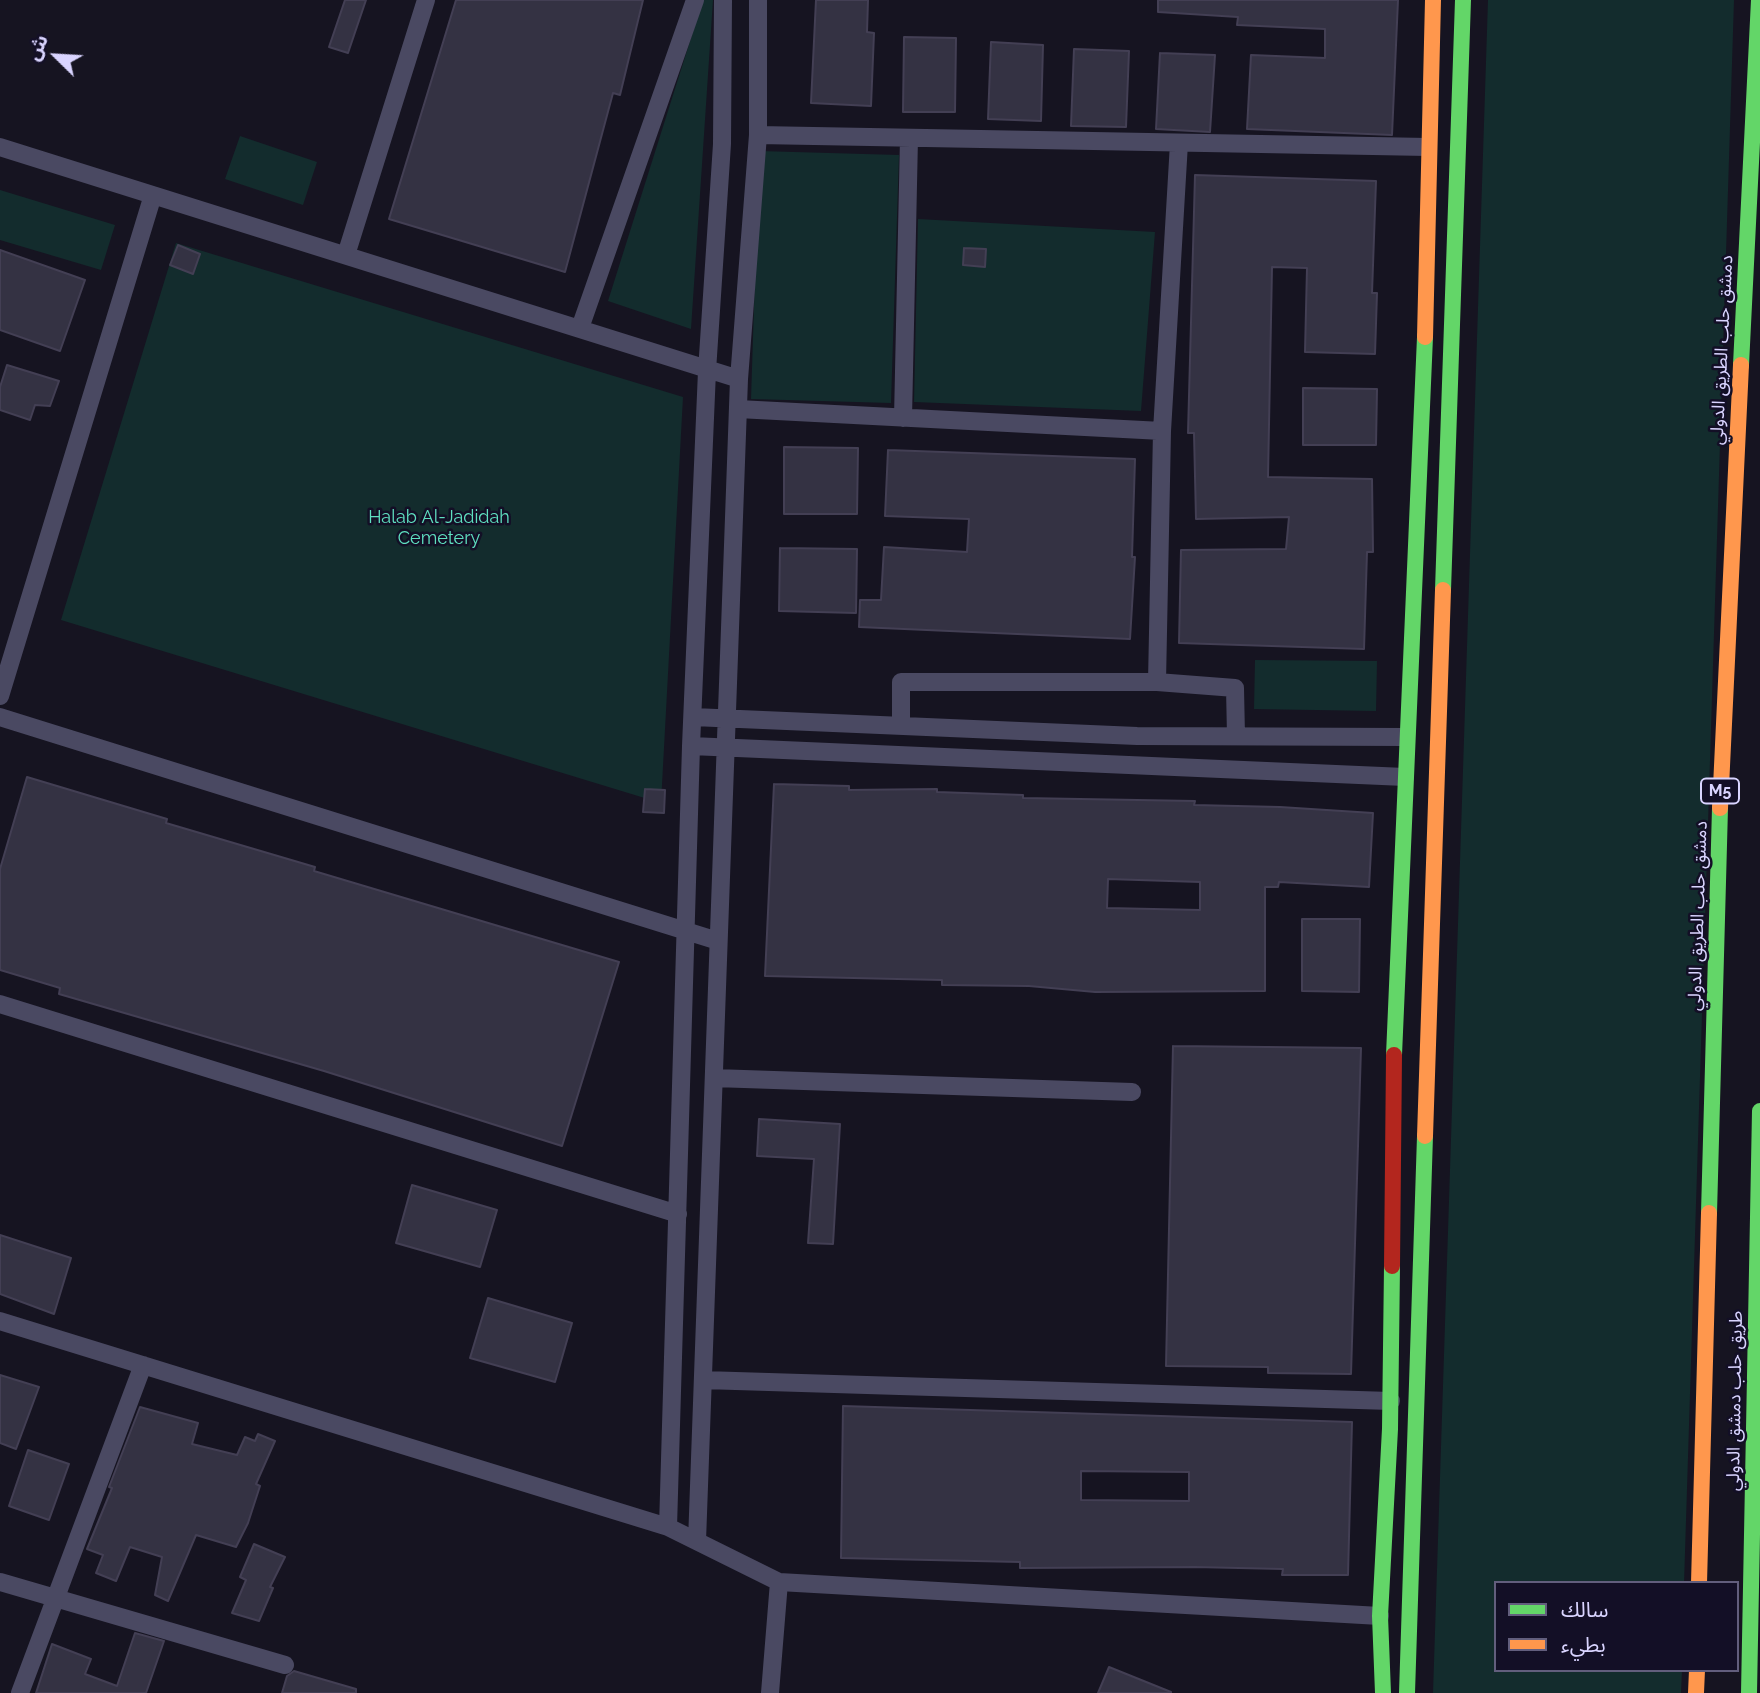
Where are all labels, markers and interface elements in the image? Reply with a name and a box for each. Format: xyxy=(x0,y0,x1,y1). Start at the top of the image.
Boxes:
north arrow xyxy=(21,21,91,91)
text: ش xyxy=(21,31,52,64)
street label: دمشق حلب الطريق الدولي xyxy=(1706,255,1738,445)
park label: Halab Al-Jadidah Cemetery xyxy=(368,507,510,550)
road number: M5 xyxy=(1701,778,1739,804)
street label: دمشق حلب الطريق الدولي xyxy=(1684,821,1712,1011)
street label: طريق حلب دمشق الدولي xyxy=(1723,1311,1747,1491)
legend xyxy=(1494,1581,1739,1672)
text: سالك xyxy=(1561,1597,1608,1622)
text: بطيء xyxy=(1561,1632,1606,1657)

